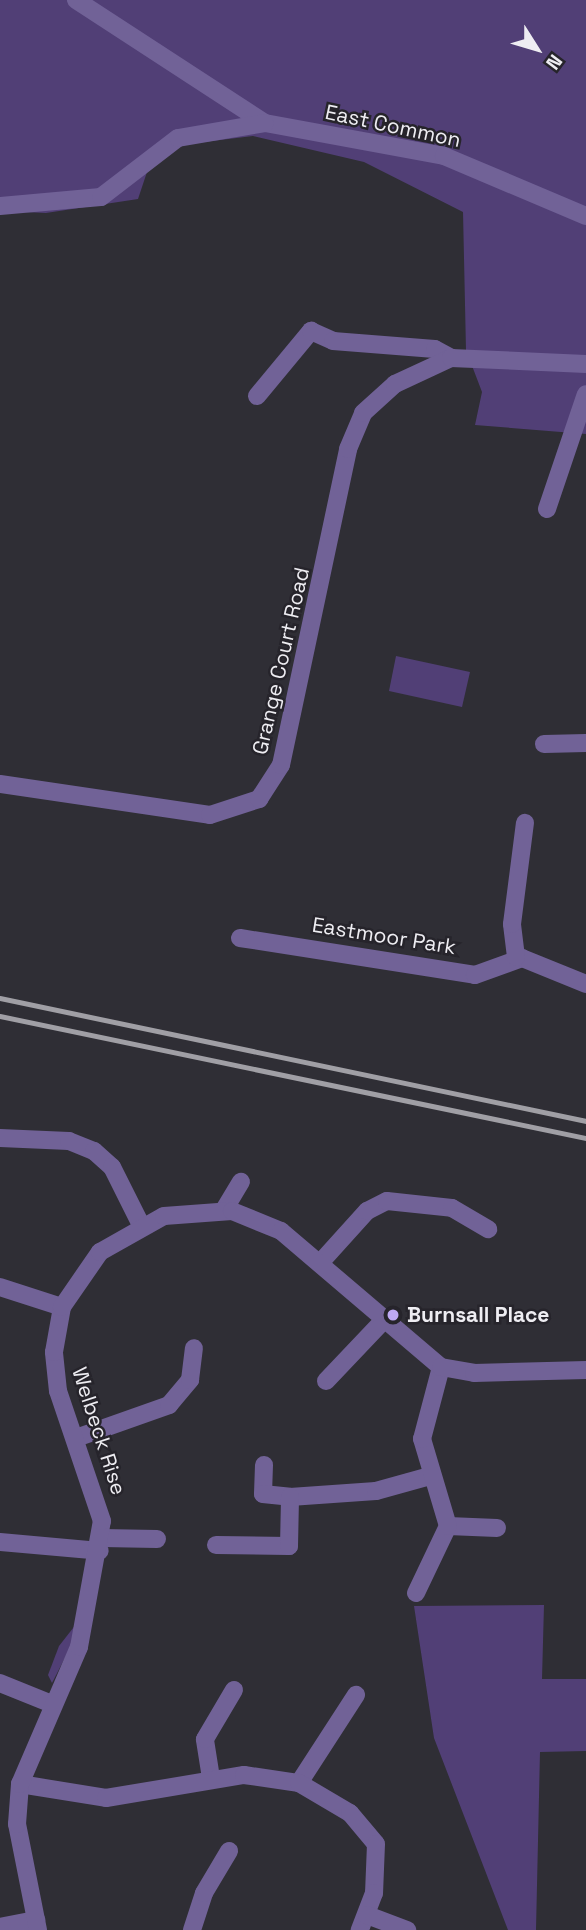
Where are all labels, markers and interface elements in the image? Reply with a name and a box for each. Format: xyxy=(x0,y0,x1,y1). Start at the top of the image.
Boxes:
north arrow xyxy=(502,14,572,84)
text: N xyxy=(540,49,568,75)
street label: East Common xyxy=(323,99,463,153)
street label: Grange Court Road xyxy=(247,565,315,757)
street label: Eastmoor Park xyxy=(310,912,458,960)
place label: Burnsall Place xyxy=(407,1302,549,1328)
marker: Burnsall Place xyxy=(385,1307,401,1323)
street label: Welbeck Rise xyxy=(67,1364,131,1498)

